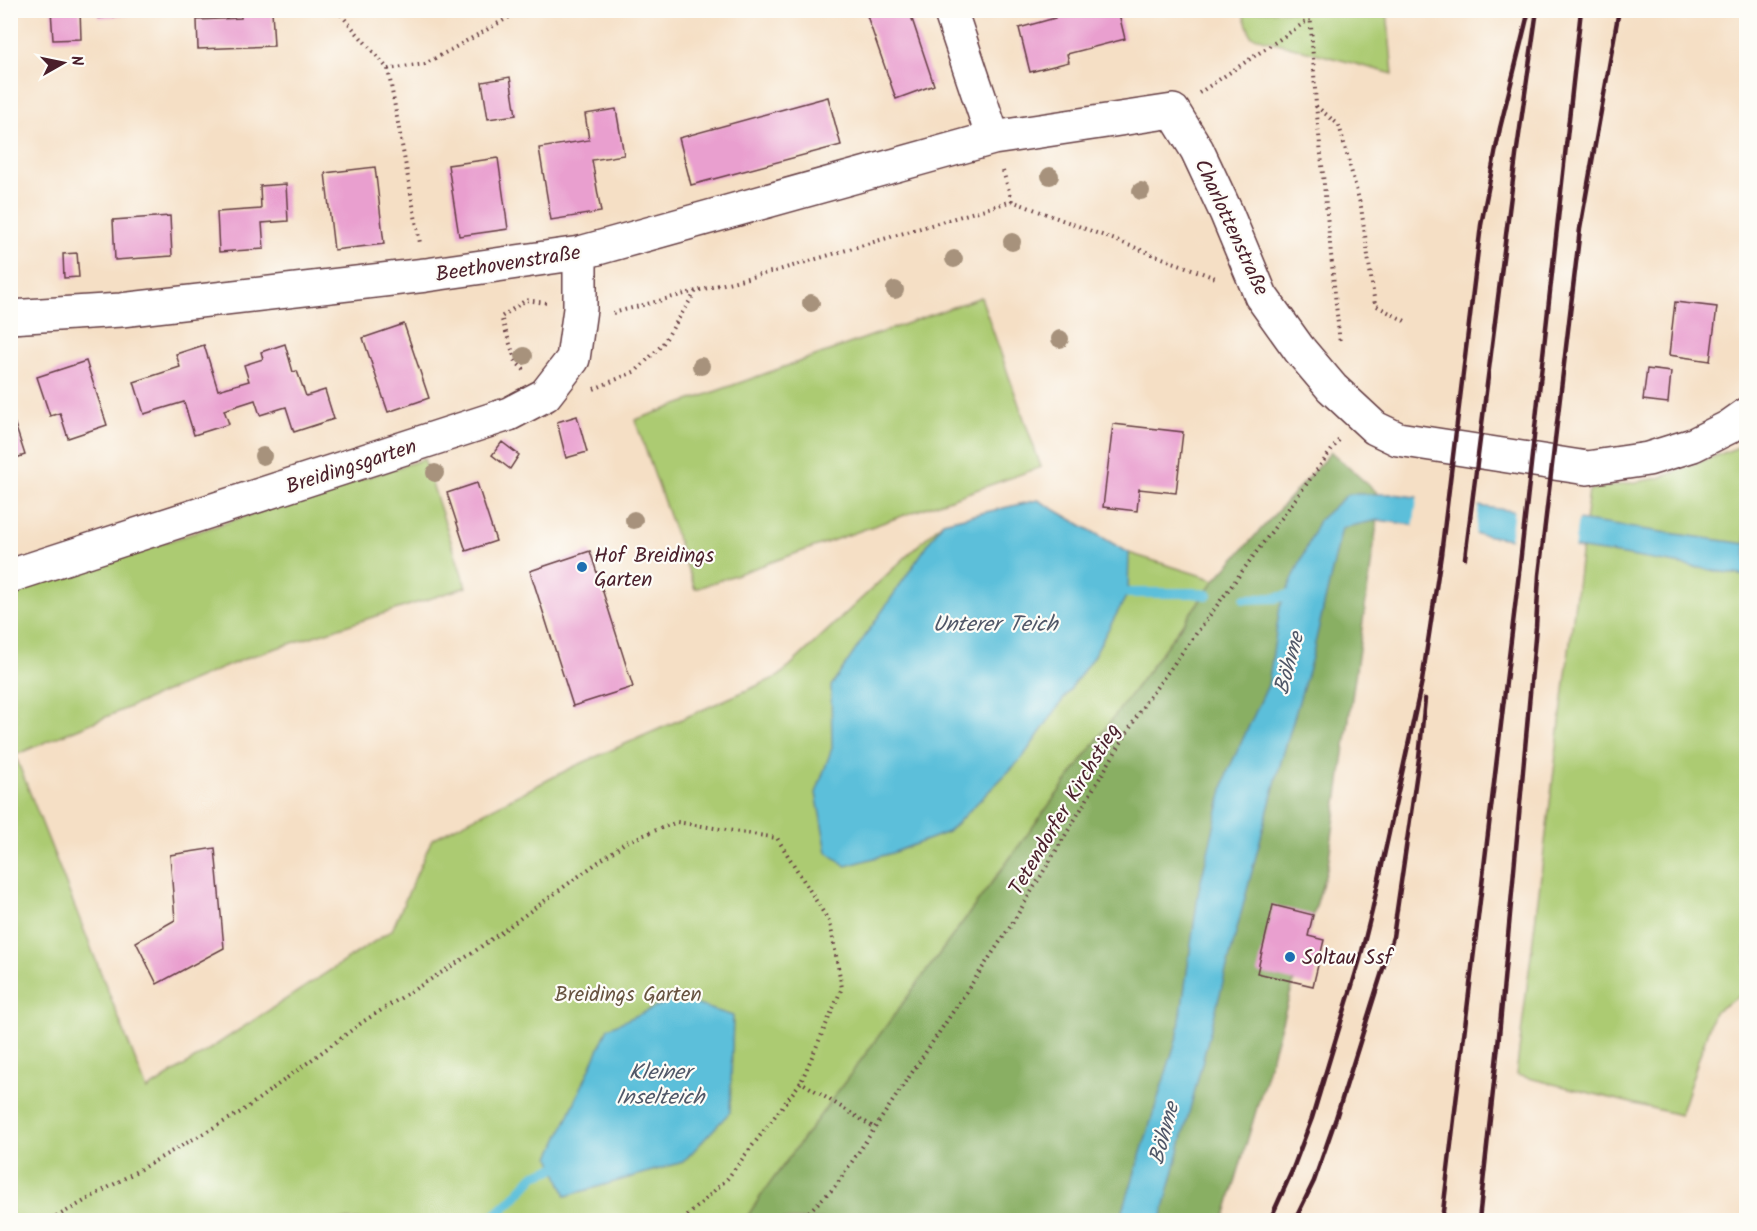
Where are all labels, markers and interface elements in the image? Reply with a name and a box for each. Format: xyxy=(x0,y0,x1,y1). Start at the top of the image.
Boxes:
north arrow xyxy=(33,33,93,93)
text: N xyxy=(63,54,89,68)
street label: Charlottenstraße xyxy=(1184,154,1277,302)
street label: Beethovenstraße xyxy=(433,237,584,292)
street label: Breidingsgarten xyxy=(282,431,421,504)
place label: Hof Breidings Garten xyxy=(594,540,714,597)
marker: Hof Breidings Garten xyxy=(575,560,589,574)
water label: Unterer Teich xyxy=(932,608,1060,643)
water label: Böhme xyxy=(1265,627,1316,699)
street label: Tetendorfer Kirchstieg xyxy=(1001,717,1130,902)
place label: Soltau Ssf xyxy=(1302,942,1394,975)
marker: Soltau Ssf xyxy=(1283,950,1297,964)
park label: Breidings Garten xyxy=(554,979,702,1012)
water label: Kleiner Inselteich xyxy=(616,1056,706,1116)
water label: Böhme xyxy=(1140,1097,1191,1169)

